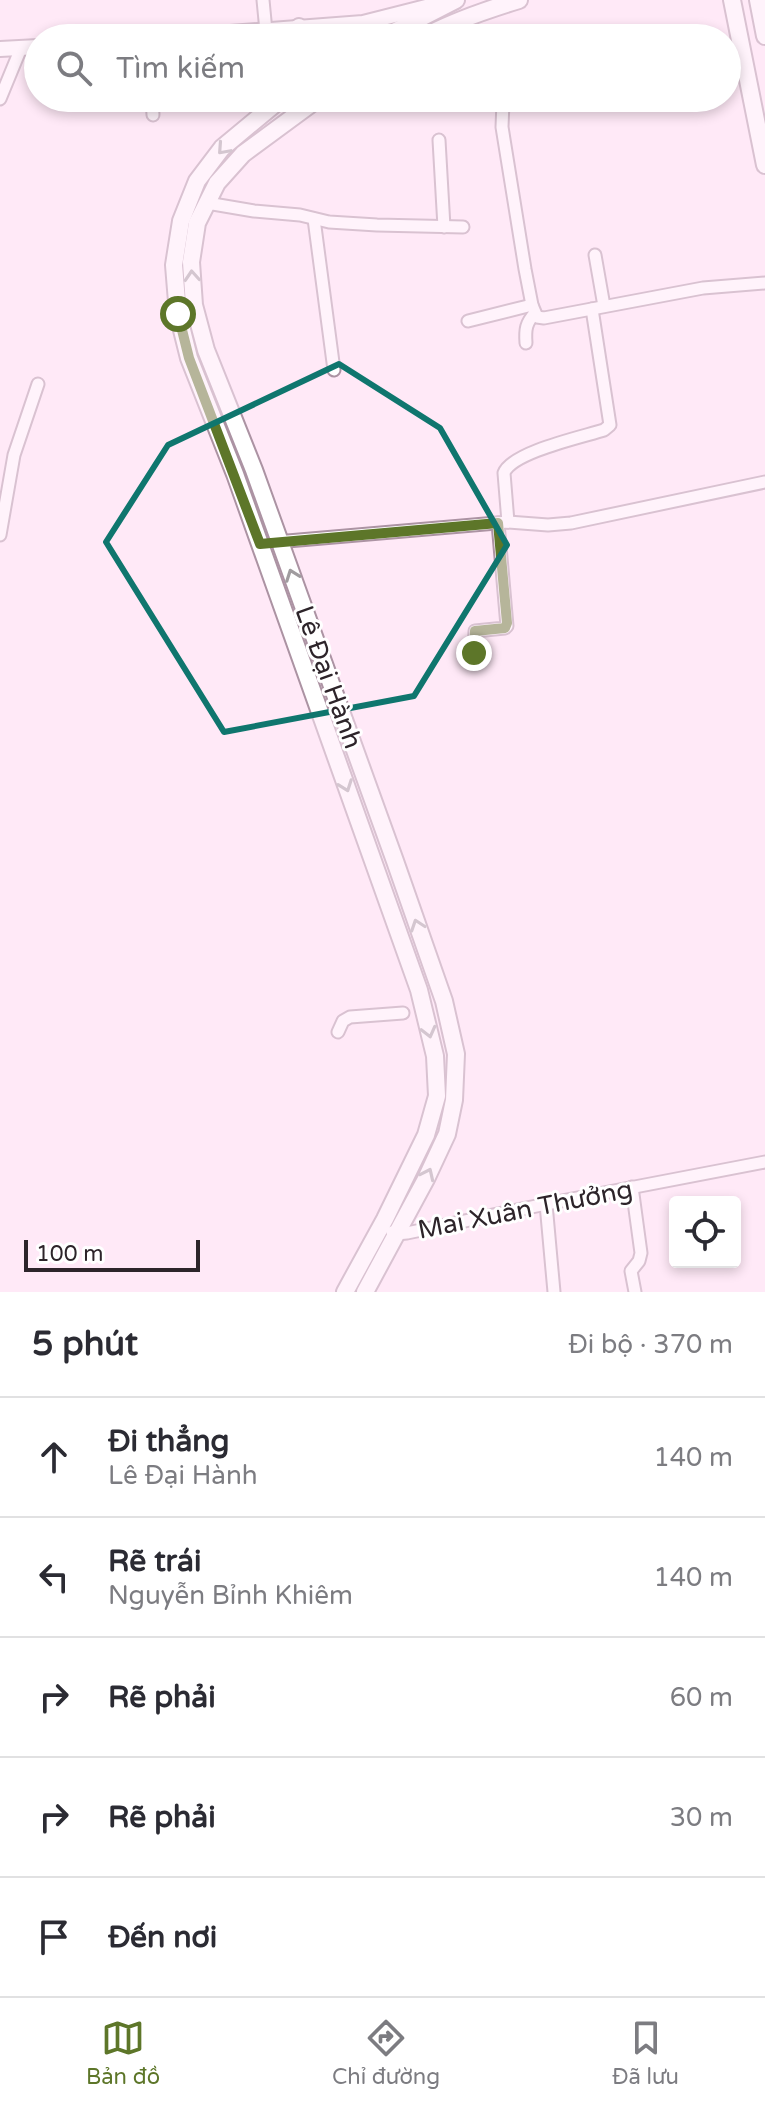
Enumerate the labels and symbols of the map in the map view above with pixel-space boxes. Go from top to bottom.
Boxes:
one-way arrow [219,139,233,154]
one-way arrow [184,269,201,282]
route start [160,296,196,332]
one-way arrow [285,568,301,582]
street label: Lê Đại Hành [288,602,369,753]
route end [456,635,492,671]
one-way arrow [336,778,353,792]
one-way arrow [411,919,427,933]
one-way arrow [420,1025,437,1039]
one-way arrow [418,1168,434,1182]
street label: Mai Xuân Thưởng [415,1173,635,1246]
scale bar [24,1236,200,1272]

